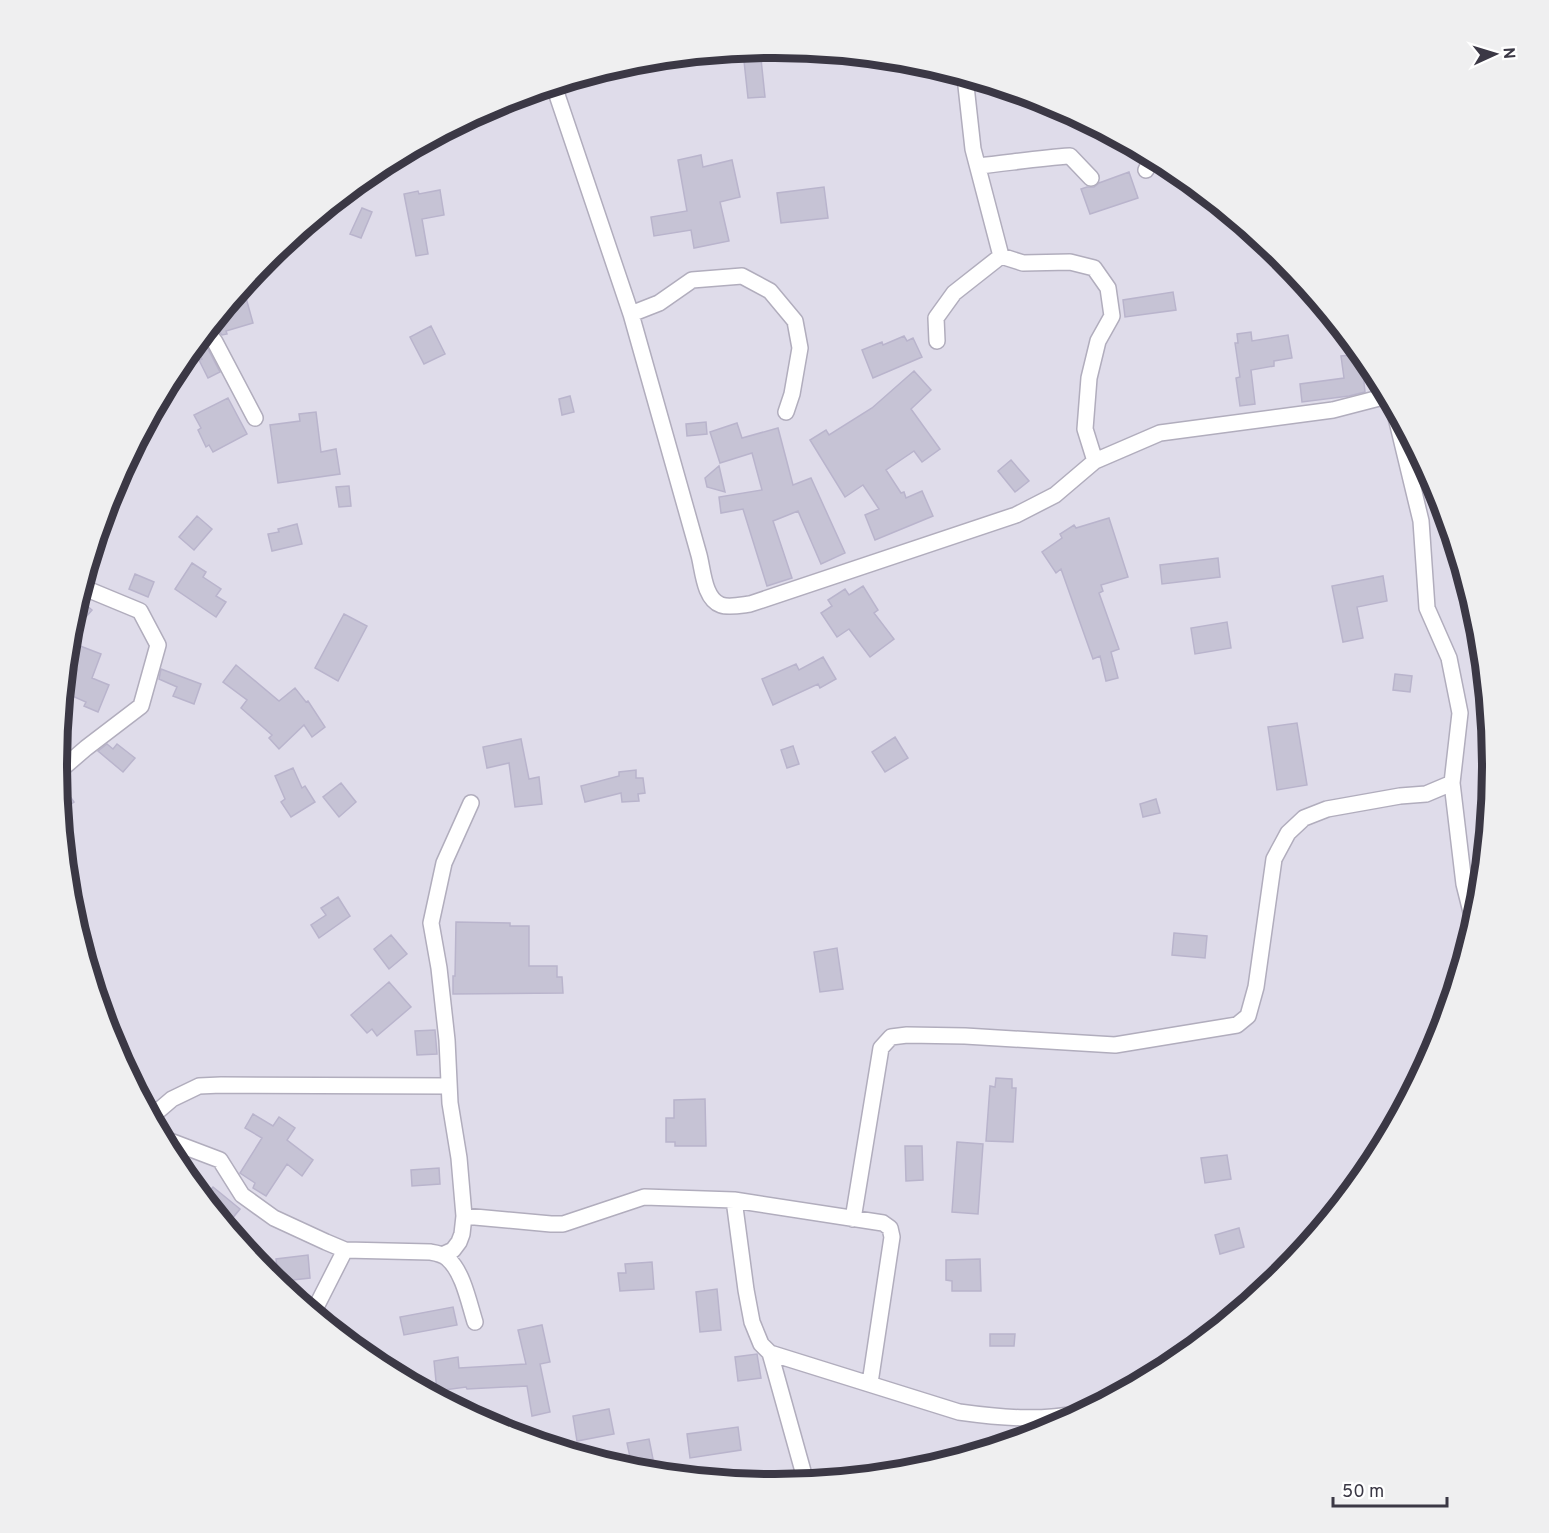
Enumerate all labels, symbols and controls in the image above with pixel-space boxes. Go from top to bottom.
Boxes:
north arrow [1465,24,1525,84]
text: N [1498,47,1518,60]
scale bar [1333,1470,1447,1508]
text: 50 m [1342,1481,1384,1504]

